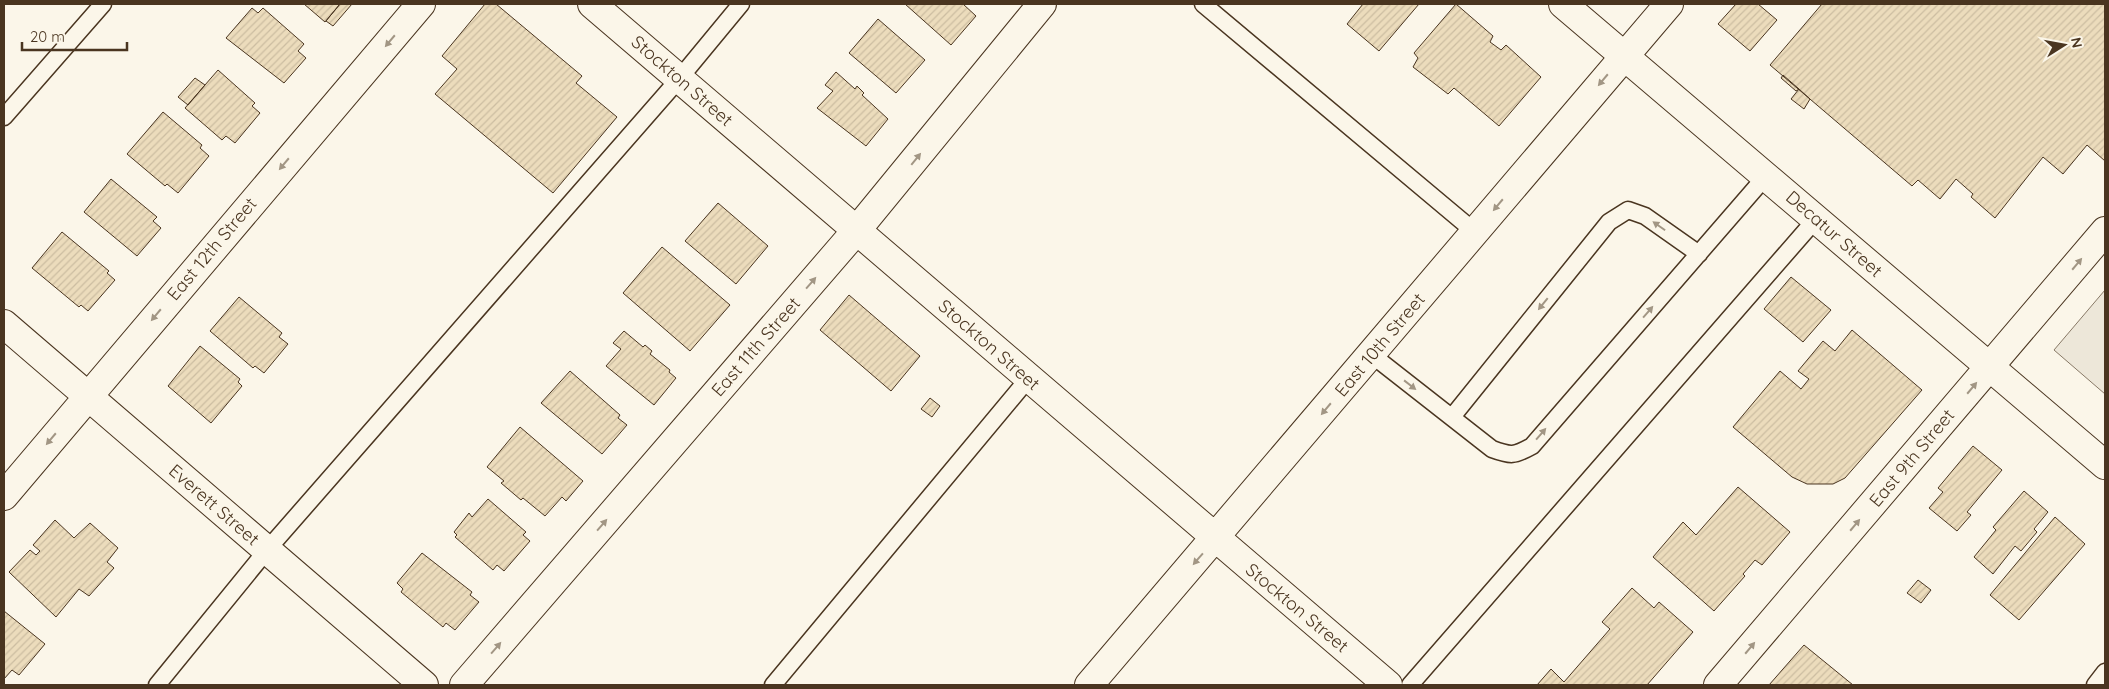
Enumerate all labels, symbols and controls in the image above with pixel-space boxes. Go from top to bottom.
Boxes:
scale bar [22,20,128,52]
north arrow [2039,20,2089,70]
text: 20 m [30,27,65,46]
street label: Stockton Street [627,30,738,131]
one-way arrow [384,34,396,46]
text: N [2067,36,2087,49]
one-way arrow [1598,74,1609,87]
one-way arrow [910,152,921,165]
one-way arrow [279,158,290,171]
street label: Decatur Street [1781,185,1887,282]
street label: East 12th Street [162,192,261,305]
one-way arrow [1493,198,1504,211]
one-way arrow [1652,221,1666,231]
one-way arrow [2072,257,2083,270]
one-way arrow [806,277,817,290]
street label: East 10th Street [1330,288,1430,401]
street label: East 11th Street [706,292,805,401]
street label: Stockton Street [934,294,1045,395]
one-way arrow [1537,297,1548,310]
one-way arrow [1642,306,1654,318]
one-way arrow [151,308,162,321]
one-way arrow [1403,379,1416,390]
one-way arrow [1967,381,1978,394]
one-way arrow [1320,402,1331,415]
street label: East 9th Street [1864,404,1959,511]
one-way arrow [1536,428,1547,441]
one-way arrow [46,432,57,445]
street label: Everett Street [164,459,264,550]
one-way arrow [1850,518,1861,531]
one-way arrow [596,520,608,532]
one-way arrow [1192,553,1204,565]
street label: Stockton Street [1241,558,1353,657]
one-way arrow [490,642,501,655]
one-way arrow [1744,643,1756,655]

